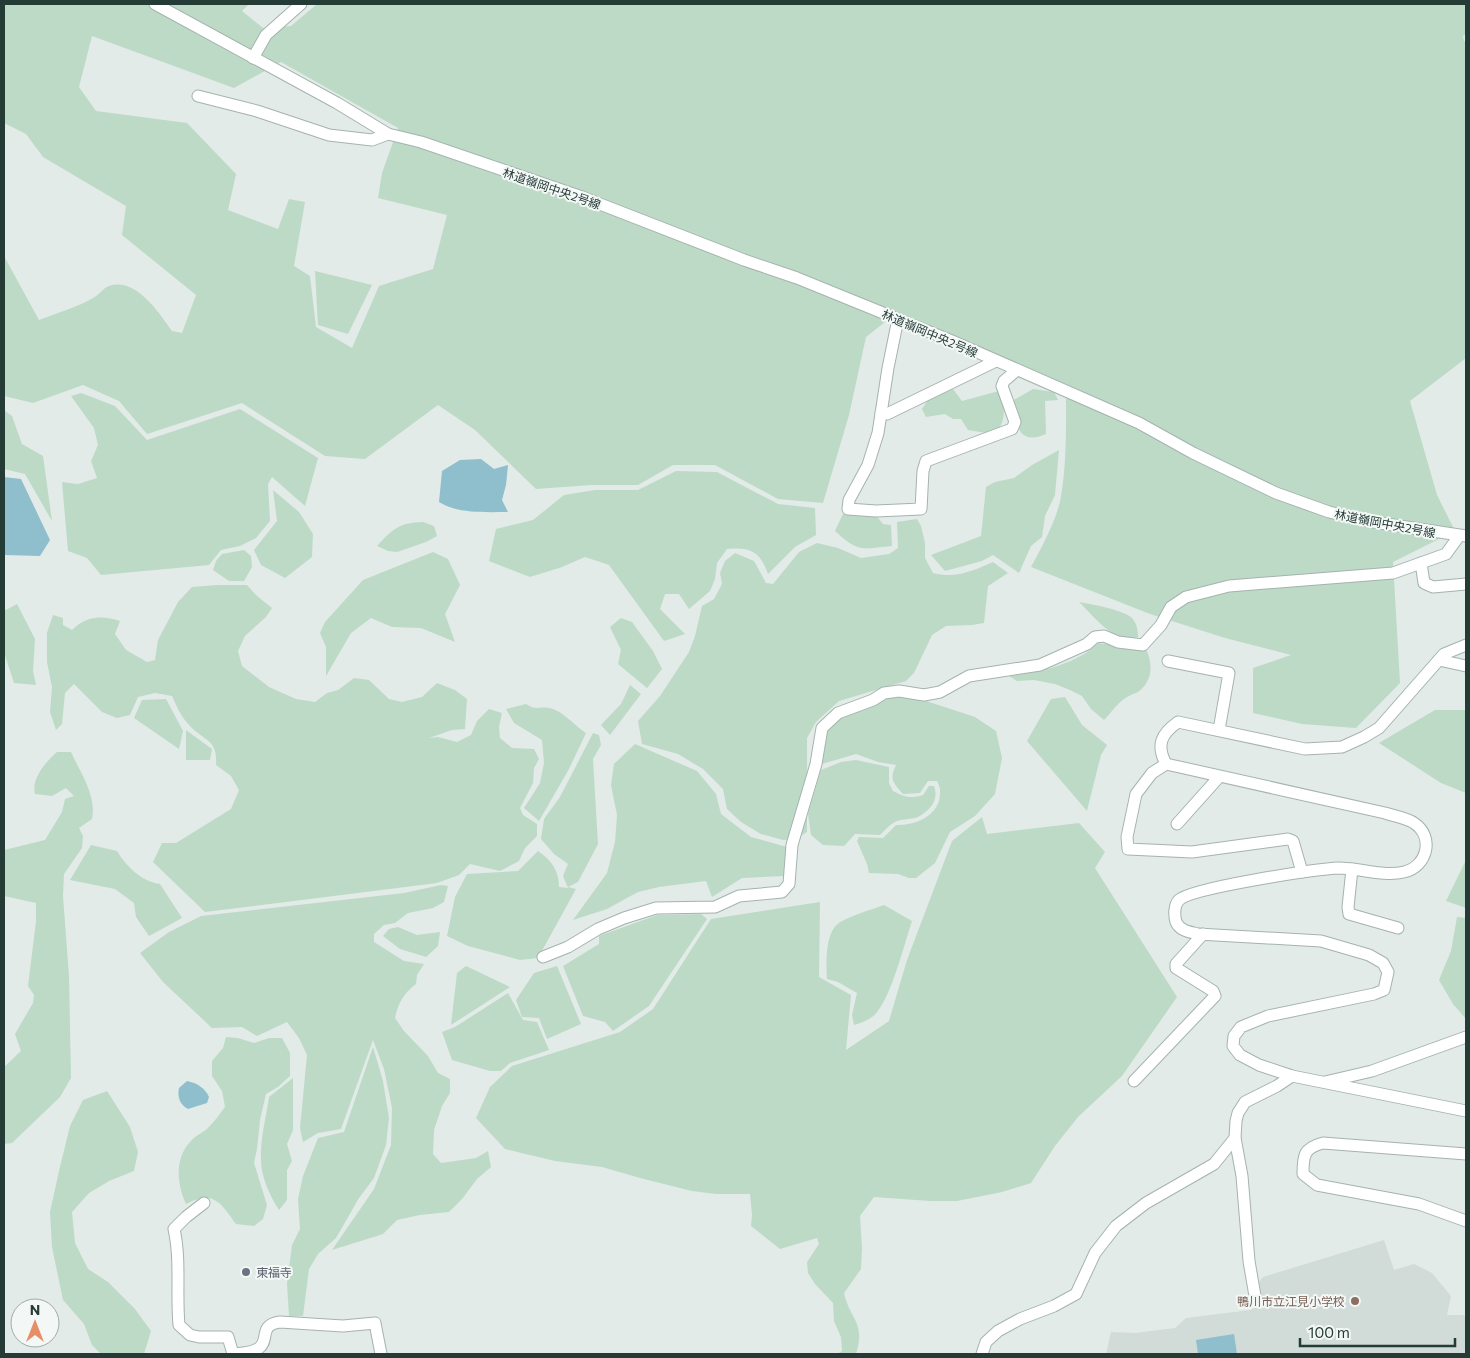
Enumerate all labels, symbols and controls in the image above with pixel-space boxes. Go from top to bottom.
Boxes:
street label: 林道嶺岡中央2号線 [501,165,603,211]
street label: 林道嶺岡中央2号線 [880,307,980,359]
street label: 林道嶺岡中央2号線 [1333,506,1437,540]
place label: 東福寺 [256,1265,292,1279]
marker: 東福寺 [240,1266,252,1278]
place label: 鴨川市立江見小学校 [1237,1294,1345,1308]
marker: 鴨川市立江見小学校 [1349,1295,1361,1307]
north arrow [10,1298,60,1348]
text: N [30,1301,40,1318]
scale bar [1300,1316,1455,1348]
text: 100 m [1308,1323,1350,1341]

